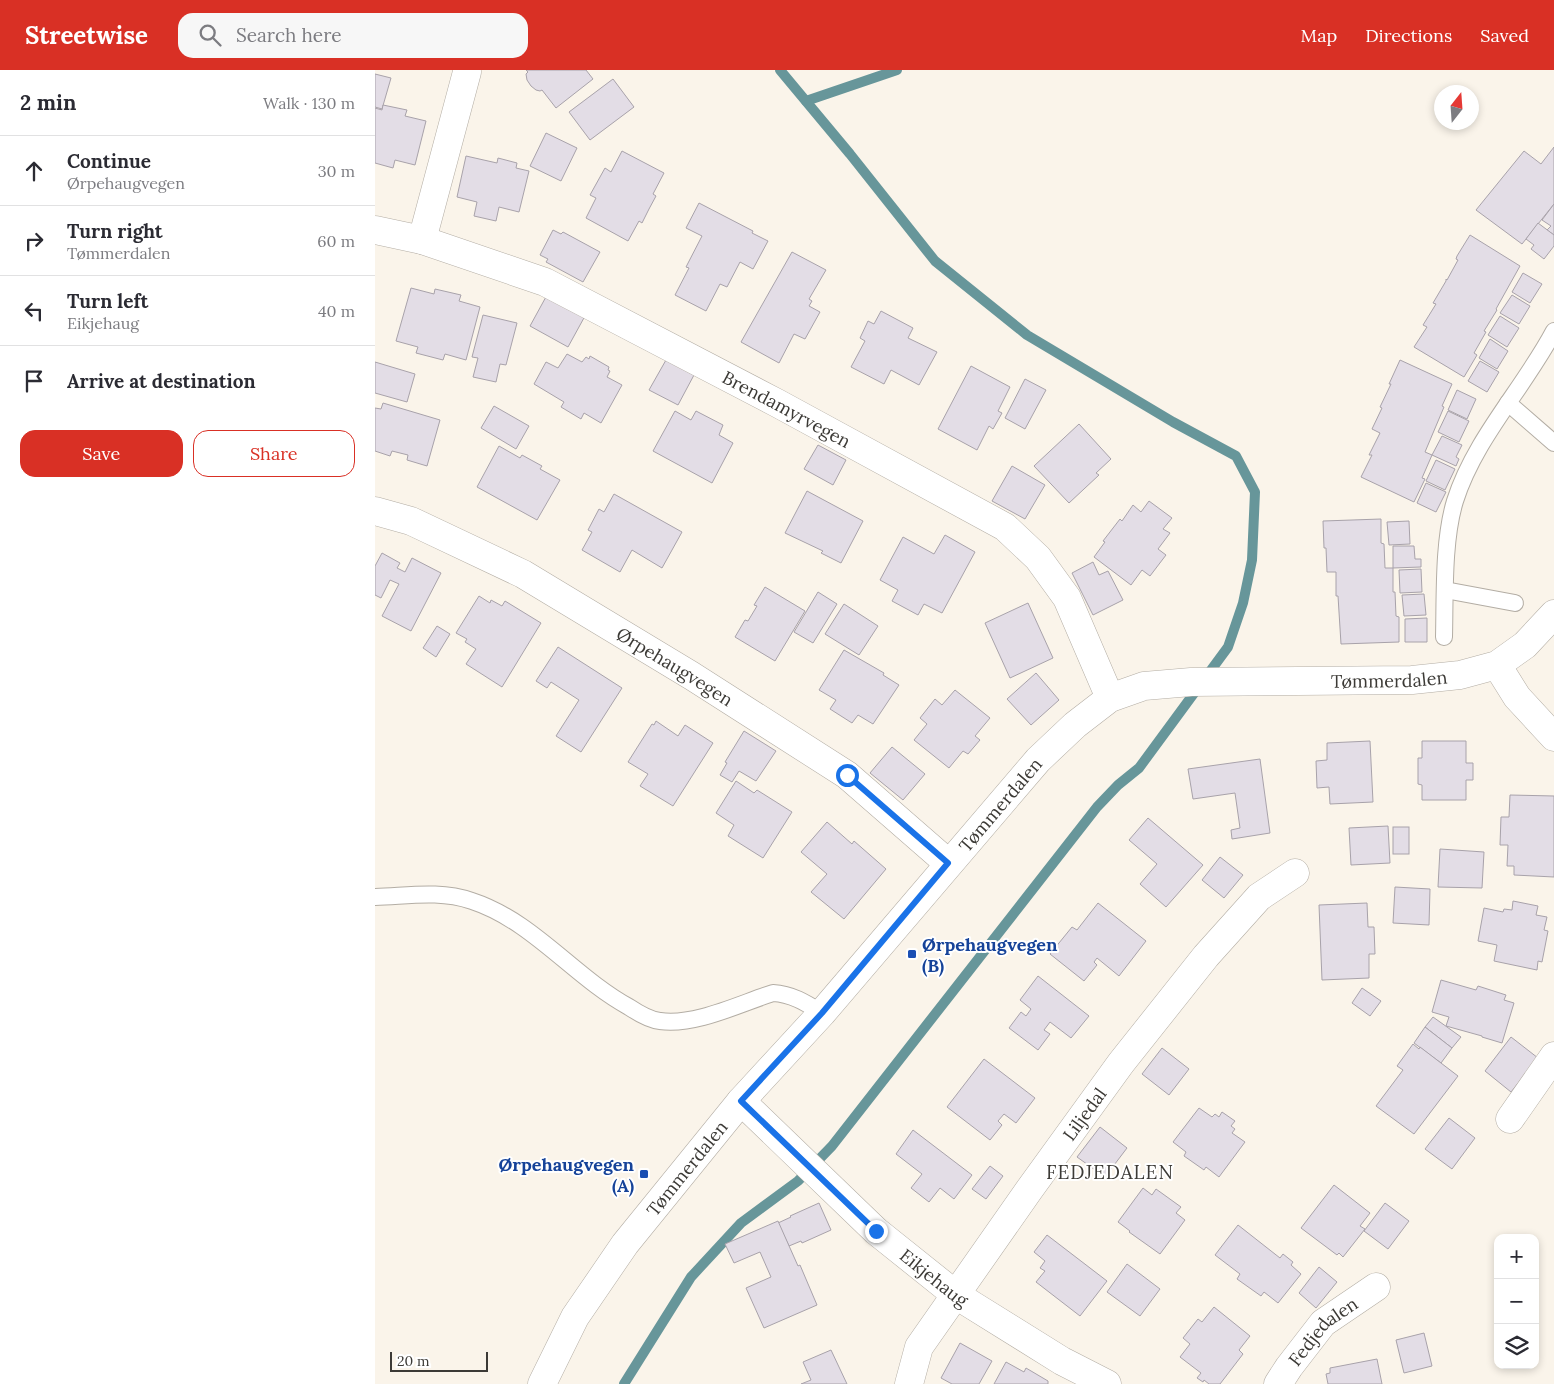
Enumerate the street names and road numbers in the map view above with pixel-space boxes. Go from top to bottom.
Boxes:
street label: Brendamyrvegen [719,365,855,453]
street label: Ørpehaugvegen [612,622,738,711]
street label: Tømmerdalen [1331,665,1448,692]
street label: Tømmerdalen [953,753,1047,856]
street label: Liljedal [1057,1083,1111,1145]
street label: Tømmerdalen [641,1116,732,1220]
street label: Eikjehaug [895,1243,974,1312]
street label: Fedjedalen [1283,1291,1362,1370]

